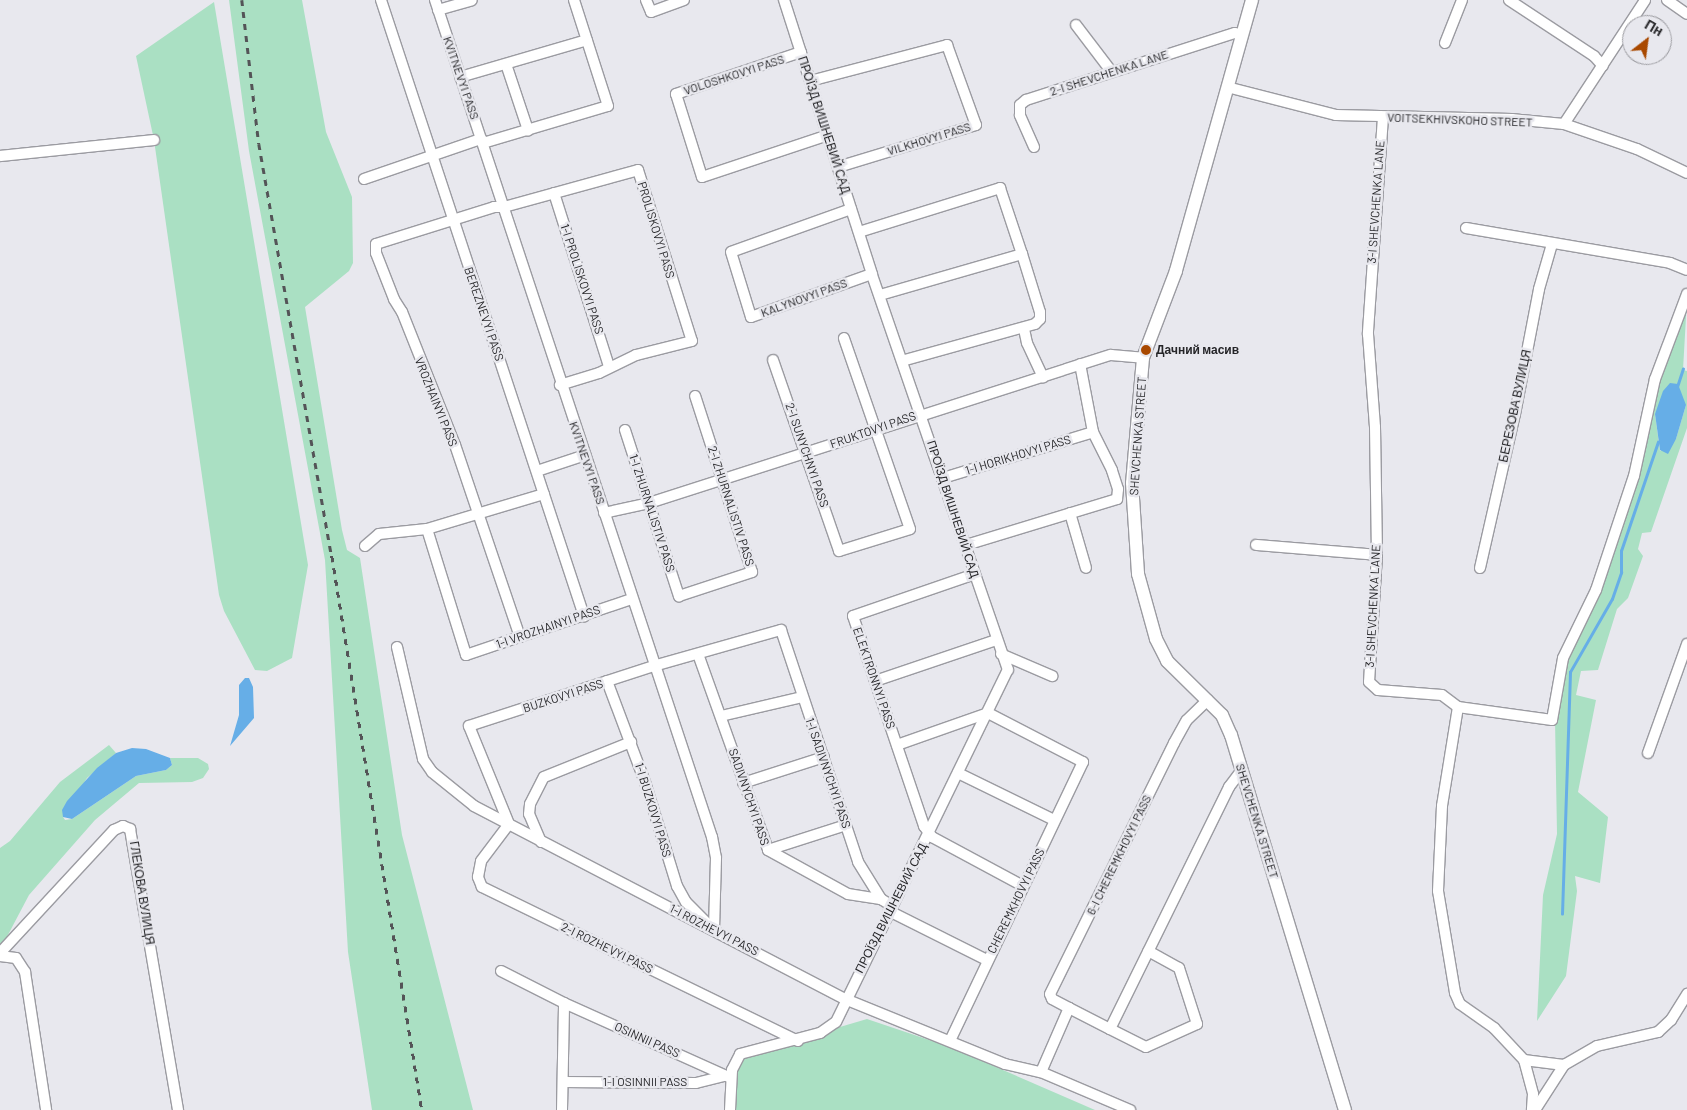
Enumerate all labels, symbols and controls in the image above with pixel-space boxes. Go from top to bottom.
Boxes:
north arrow [1622,15,1672,65]
text: Пн [1642,15,1667,39]
street label: KVITNEVYI PASS [440,35,482,121]
street label: 2-I SHEVCHENKA LANE [1048,47,1170,99]
street label: VOLOSHKOVYI PASS [682,52,786,98]
street label: ПРОЇЗД ВИШНЕВИЙ САД [795,54,853,196]
street label: VOITSEKHIVSKOHO STREET [1387,110,1533,130]
street label: VILKHOVYI PASS [885,119,973,159]
street label: 3-I SHEVCHENKA LANE [1365,140,1387,264]
street label: PROLISKOVYI PASS [634,180,678,280]
street label: 1-I PROLISKOVYI PASS [557,222,607,336]
street label: BEREZNEVYI PASS [461,265,507,363]
street label: KALYNOVYI PASS [759,276,849,320]
place label: Дачний масив [1156,343,1239,357]
marker: Дачний масив [1140,344,1152,356]
street label: БЕРЕЗОВА ВУЛИЦЯ [1496,348,1534,464]
street label: VROZHAINYI PASS [412,355,460,449]
street label: SHEVCHENKA STREET [1127,376,1149,496]
street label: 2-I SUNYCHNYI PASS [782,401,832,509]
street label: FRUKTOVYI PASS [828,409,918,451]
street label: KVITNEVYI PASS [566,420,608,506]
street label: 1-I HORIKHOVYI PASS [963,432,1073,478]
street label: ПРОЇЗД ВИШНЕВИЙ САД [924,438,982,580]
street label: 2-I ZHURNALISTIV PASS [705,444,757,568]
street label: 1-I ZHURNALISTIV PASS [626,452,678,574]
street label: 3-I SHEVCHENKA LANE [1363,544,1383,668]
street label: 1-I VROZHAINYI PASS [494,602,602,652]
street label: ELEKTRONNYI PASS [850,625,898,731]
street label: BUZKOVYI PASS [521,676,605,716]
street label: 1-I SADIVNYCHYI PASS [802,716,854,830]
street label: SADIVNYCHYI PASS [726,747,772,847]
street label: 1-I BUZKOVYI PASS [632,761,674,859]
street label: SHEVCHENKA STREET [1233,762,1281,880]
street label: 6-I CHEREMKHOVYI PASS [1084,793,1154,917]
street label: ГЛЕКОВА ВУЛИЦЯ [127,840,157,946]
street label: ПРОЇЗД ВИШНЕВИЙ САД [852,841,930,975]
street label: CHEREMKHOVYI PASS [984,846,1048,956]
street label: 1-I ROZHEVYI PASS [667,901,761,959]
street label: 2-I ROZHEVYI PASS [559,920,655,976]
street label: OSINNII PASS [612,1019,682,1061]
street label: 1-I OSINNII PASS [603,1075,687,1089]

